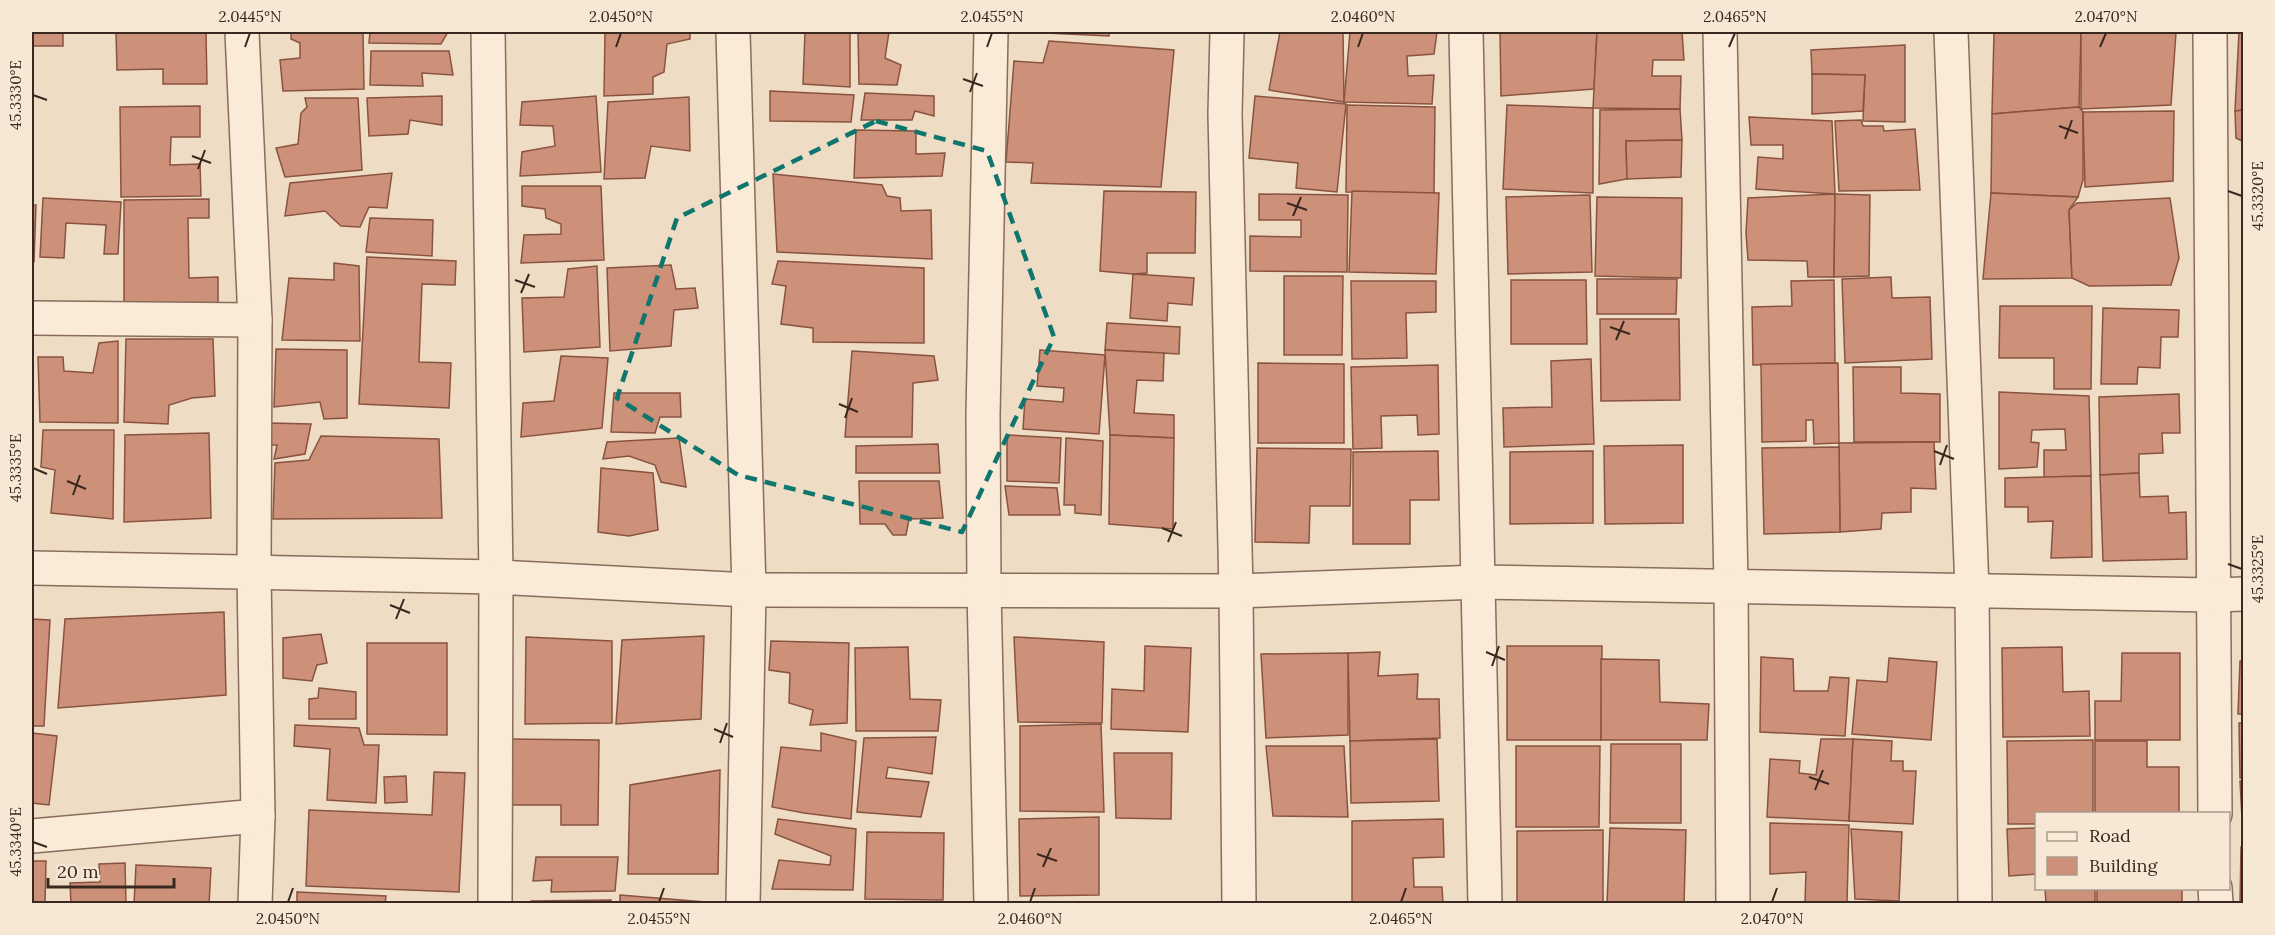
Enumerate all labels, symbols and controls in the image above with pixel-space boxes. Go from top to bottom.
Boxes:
text: 2.0445°N [219,7,281,26]
text: 2.0450°N [589,7,653,26]
text: 2.0455°N [961,7,1023,26]
text: 2.0460°N [1331,7,1395,26]
text: 2.0465°N [1703,7,1767,26]
text: 2.0470°N [2075,7,2137,26]
text: 45.3330°E [6,60,25,130]
text: 45.3320°E [2248,161,2267,231]
text: 45.3335°E [6,434,25,502]
text: 45.3325°E [2248,535,2267,603]
text: 45.3340°E [6,807,25,877]
legend [2035,812,2230,890]
text: Road [2089,824,2131,847]
scale bar [48,851,174,889]
text: Building [2089,854,2159,877]
text: 20 m [57,860,99,883]
text: 2.0450°N [256,909,320,928]
text: 2.0455°N [628,909,690,928]
text: 2.0460°N [998,909,1062,928]
text: 2.0465°N [1369,909,1433,928]
text: 2.0470°N [1741,909,1803,928]

